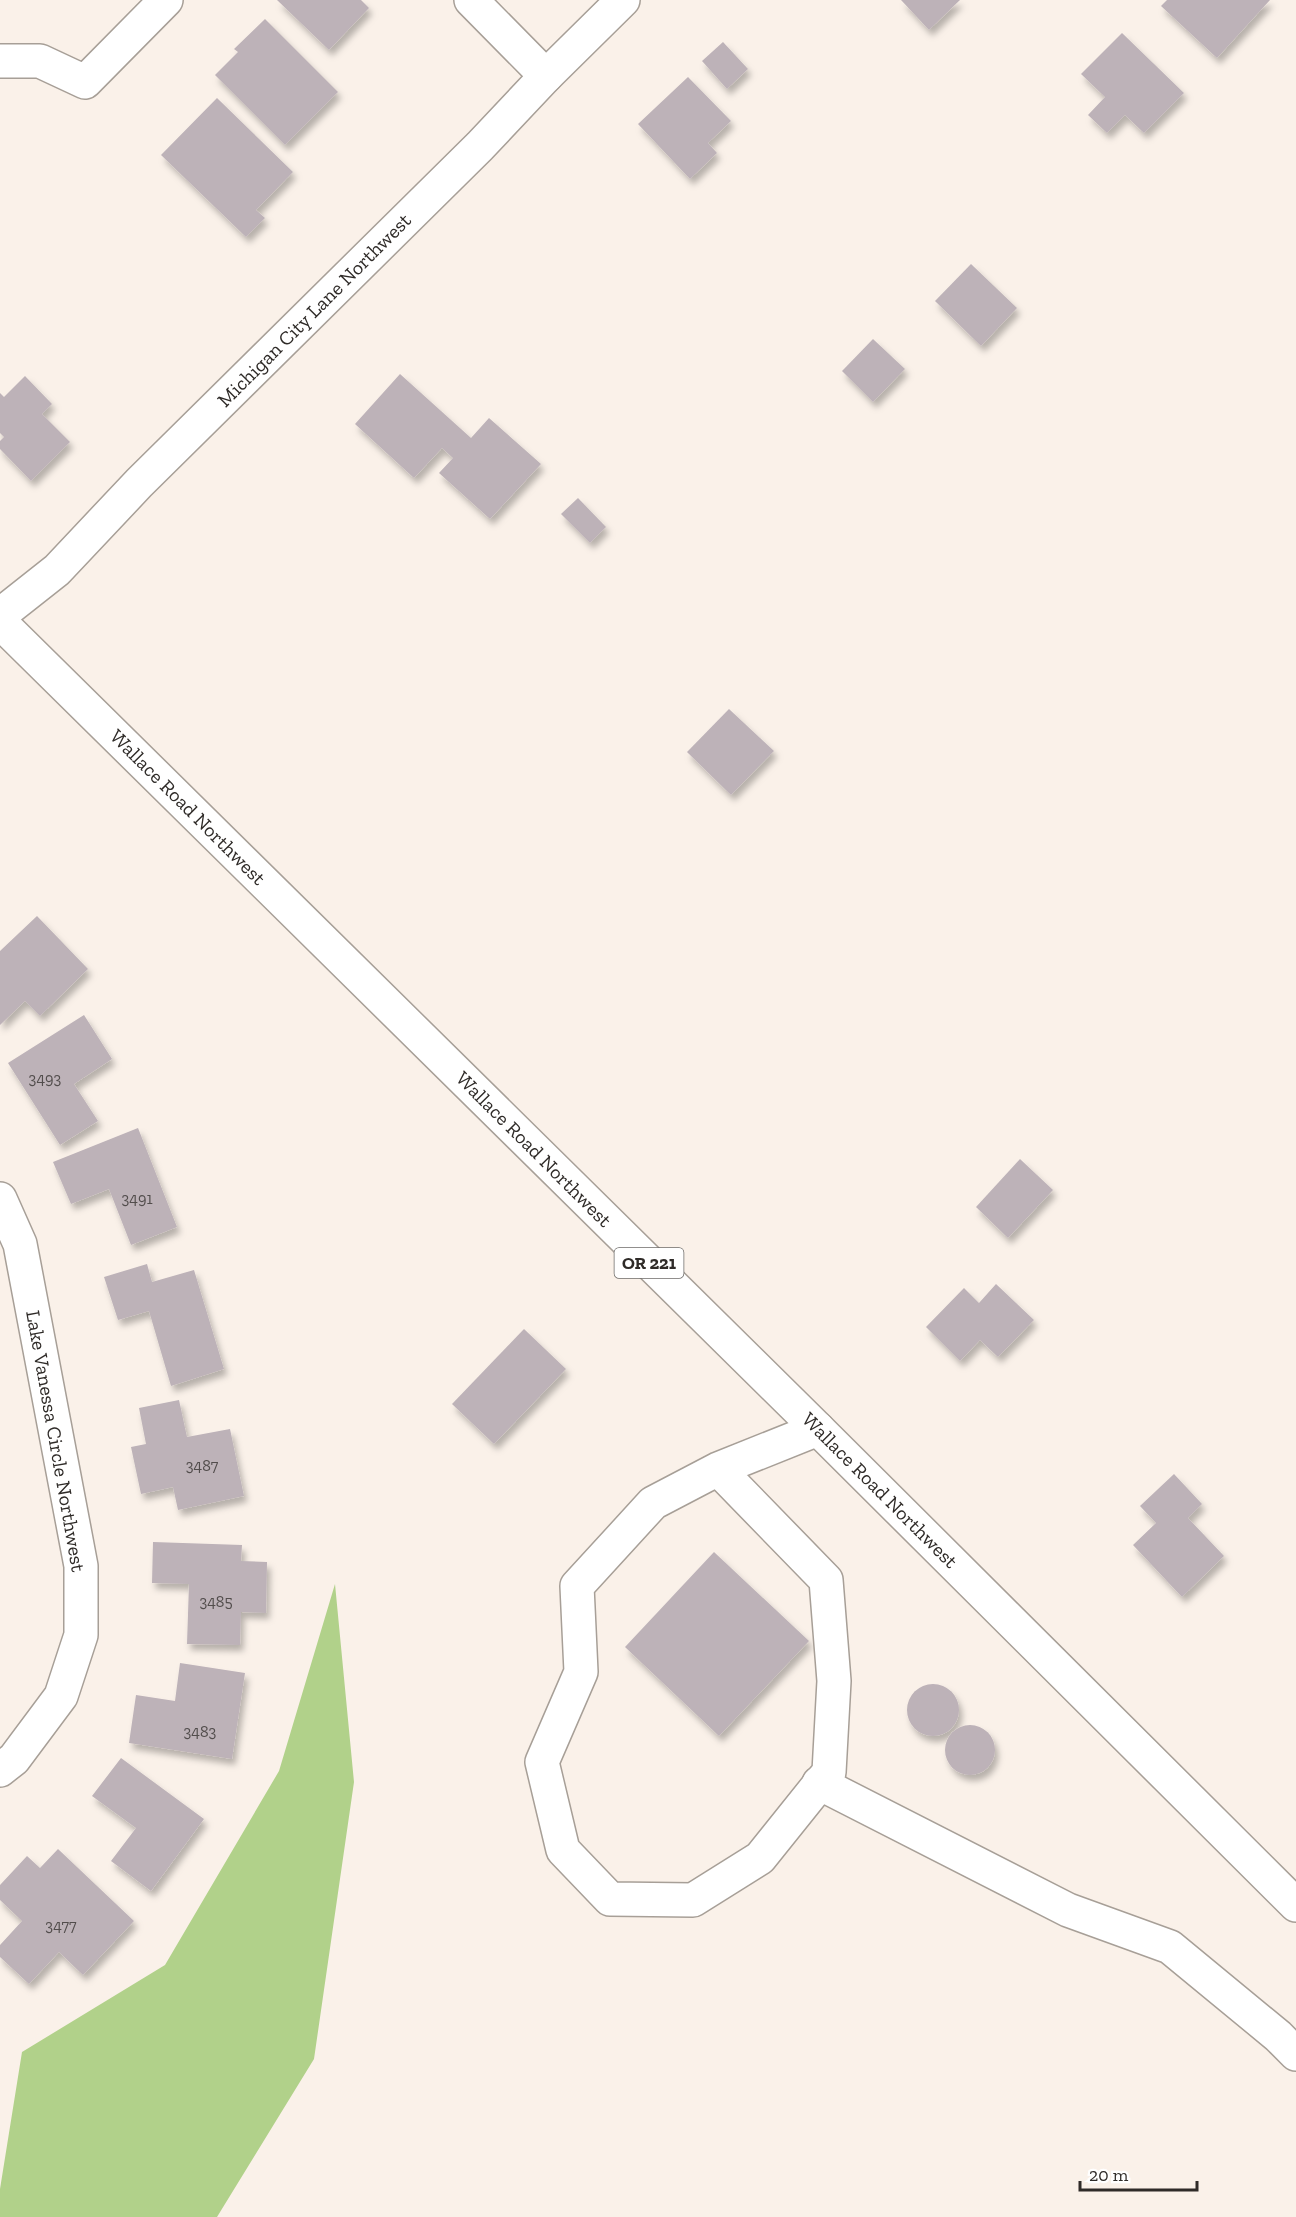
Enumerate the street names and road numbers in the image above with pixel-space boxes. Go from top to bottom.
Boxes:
street label: Michigan City Lane Northwest [212,208,416,412]
street label: Wallace Road Northwest [105,724,271,890]
street label: Wallace Road Northwest [451,1066,617,1232]
road number: OR 221 [614,1248,684,1278]
street label: Lake Vanessa Circle Northwest [21,1308,91,1574]
street label: Wallace Road Northwest [797,1407,963,1573]

